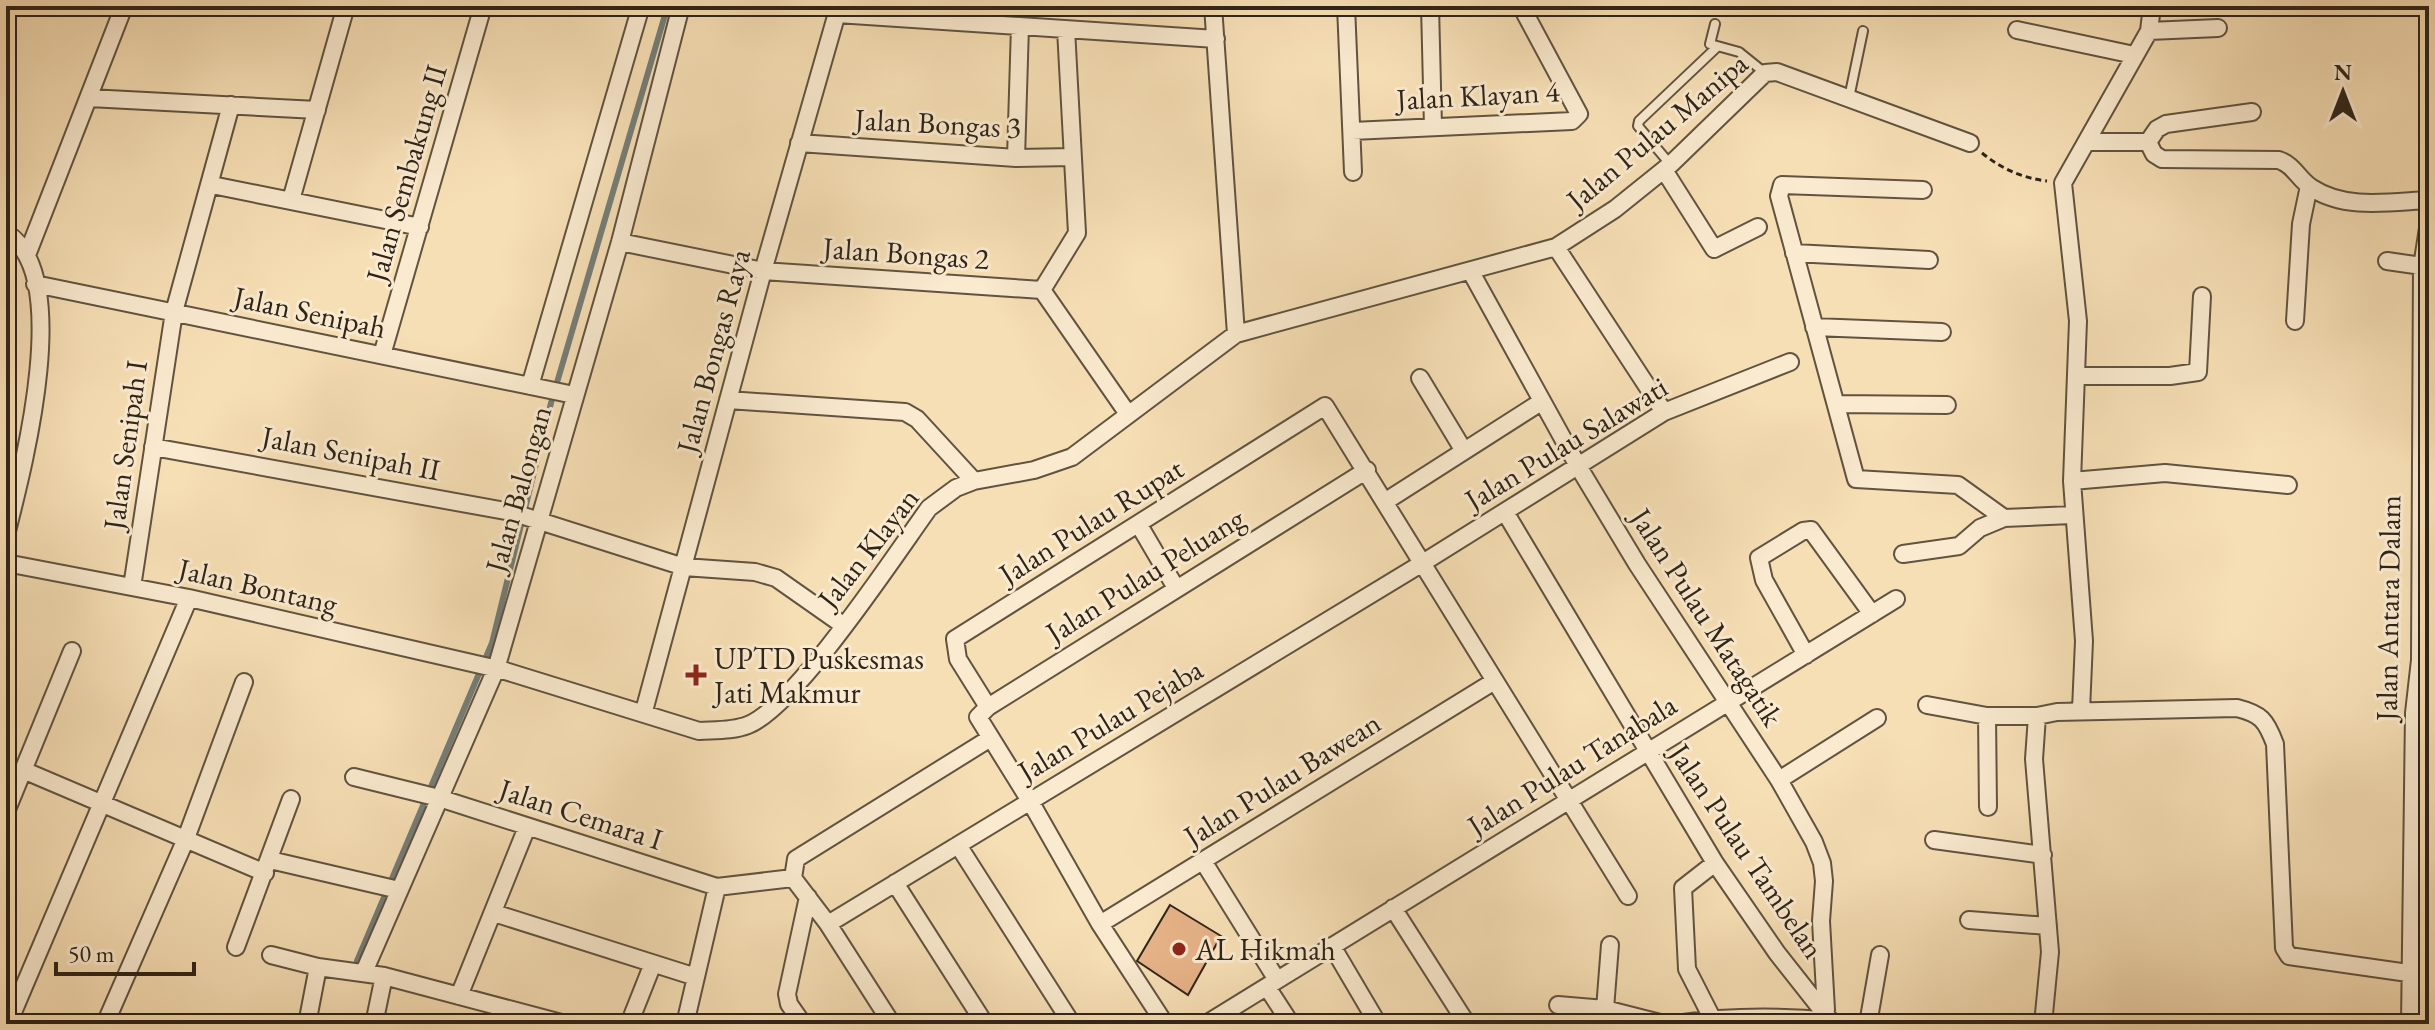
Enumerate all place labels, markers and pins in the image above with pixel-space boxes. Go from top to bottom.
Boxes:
place label: UPTD Puskesmas Jati Makmur [711,639,924,712]
marker: UPTD Puskesmas Jati Makmur [685,664,707,686]
place label: AL Hikmah [1194,930,1336,969]
marker: AL Hikmah [1170,940,1188,958]

